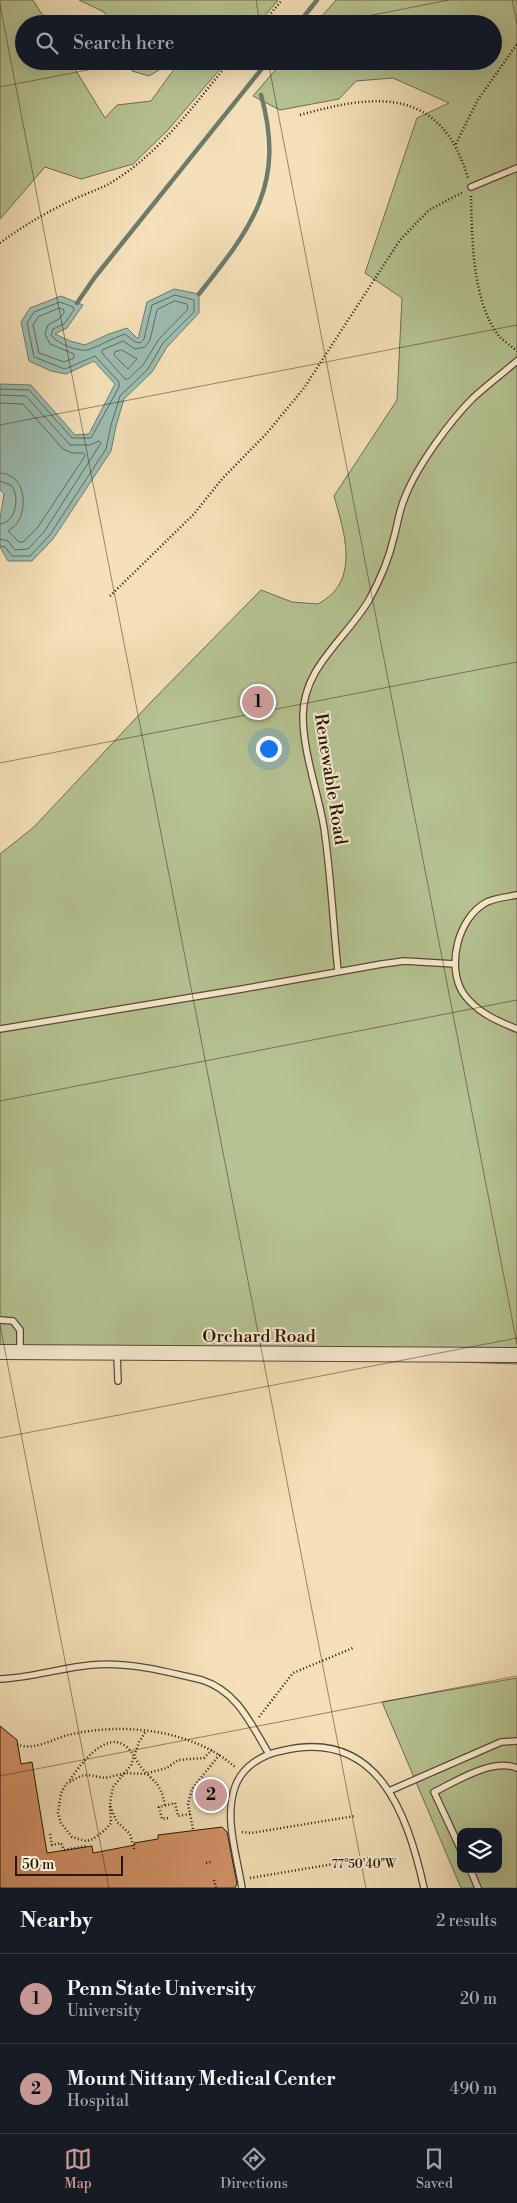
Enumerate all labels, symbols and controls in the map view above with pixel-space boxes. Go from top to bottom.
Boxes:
search box [15,15,502,70]
icon: search [33,29,61,57]
text: Search here [73,31,174,55]
pin: 1 [242,683,274,721]
street label: Renewable Road [309,712,352,847]
your location [256,736,282,762]
street label: Orchard Road [202,1325,317,1348]
pin: 2 [195,1776,227,1814]
map controls [457,1828,502,1873]
button: layers [457,1828,502,1873]
scale bar [15,1853,122,1876]
text: 50 m [22,1856,54,1874]
text: 77°50'40"W [332,1857,397,1872]
text: Nearby [20,1908,93,1934]
text: 2 results [436,1911,497,1931]
text: Penn State University [67,1977,256,2001]
text: 1 [32,1989,40,2009]
text: 20 m [460,1989,497,2009]
text: University [67,2001,141,2021]
text: Mount Nittany Medical Center [67,2067,336,2091]
text: 2 [31,2079,41,2099]
text: 490 m [450,2079,497,2099]
text: Hospital [67,2091,129,2111]
tab: Map [64,2145,92,2193]
tab: Directions [220,2145,288,2193]
tab: Saved [416,2145,453,2193]

